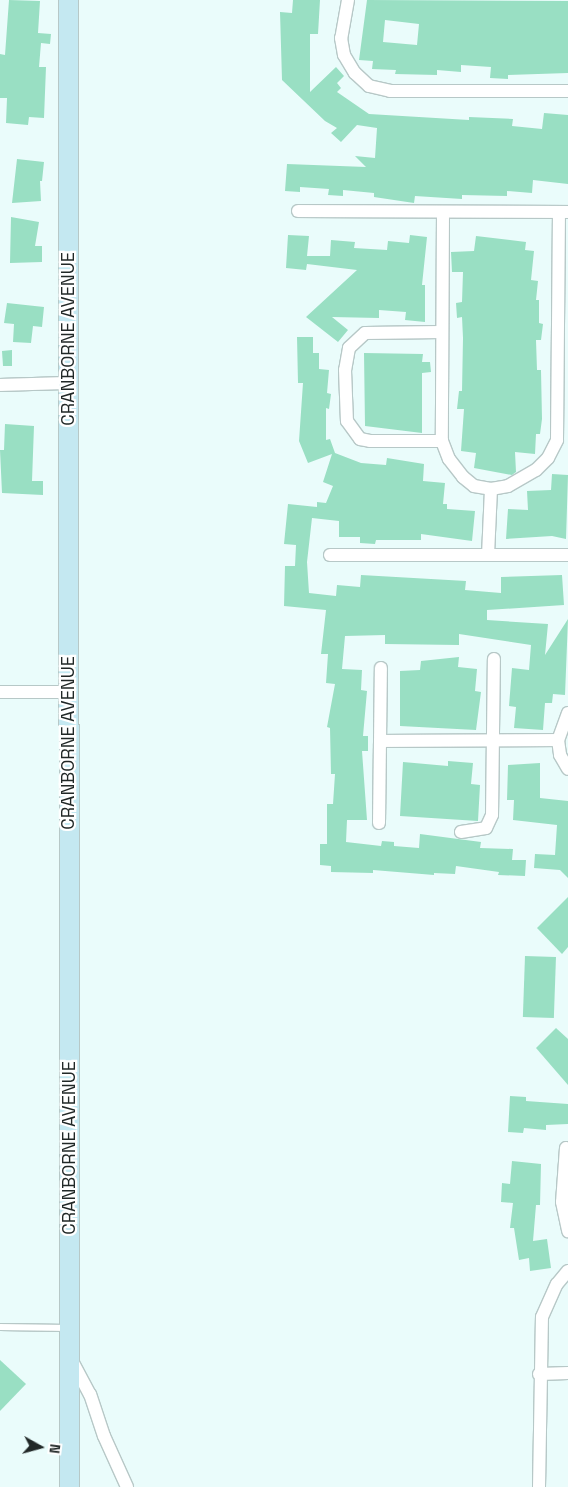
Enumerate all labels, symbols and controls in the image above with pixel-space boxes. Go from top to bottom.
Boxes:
street label: CRANBORNE AVENUE [57,252,79,426]
street label: CRANBORNE AVENUE [57,656,79,830]
street label: CRANBORNE AVENUE [58,1061,80,1235]
north arrow [15,1422,65,1472]
text: N [45,1443,64,1455]

